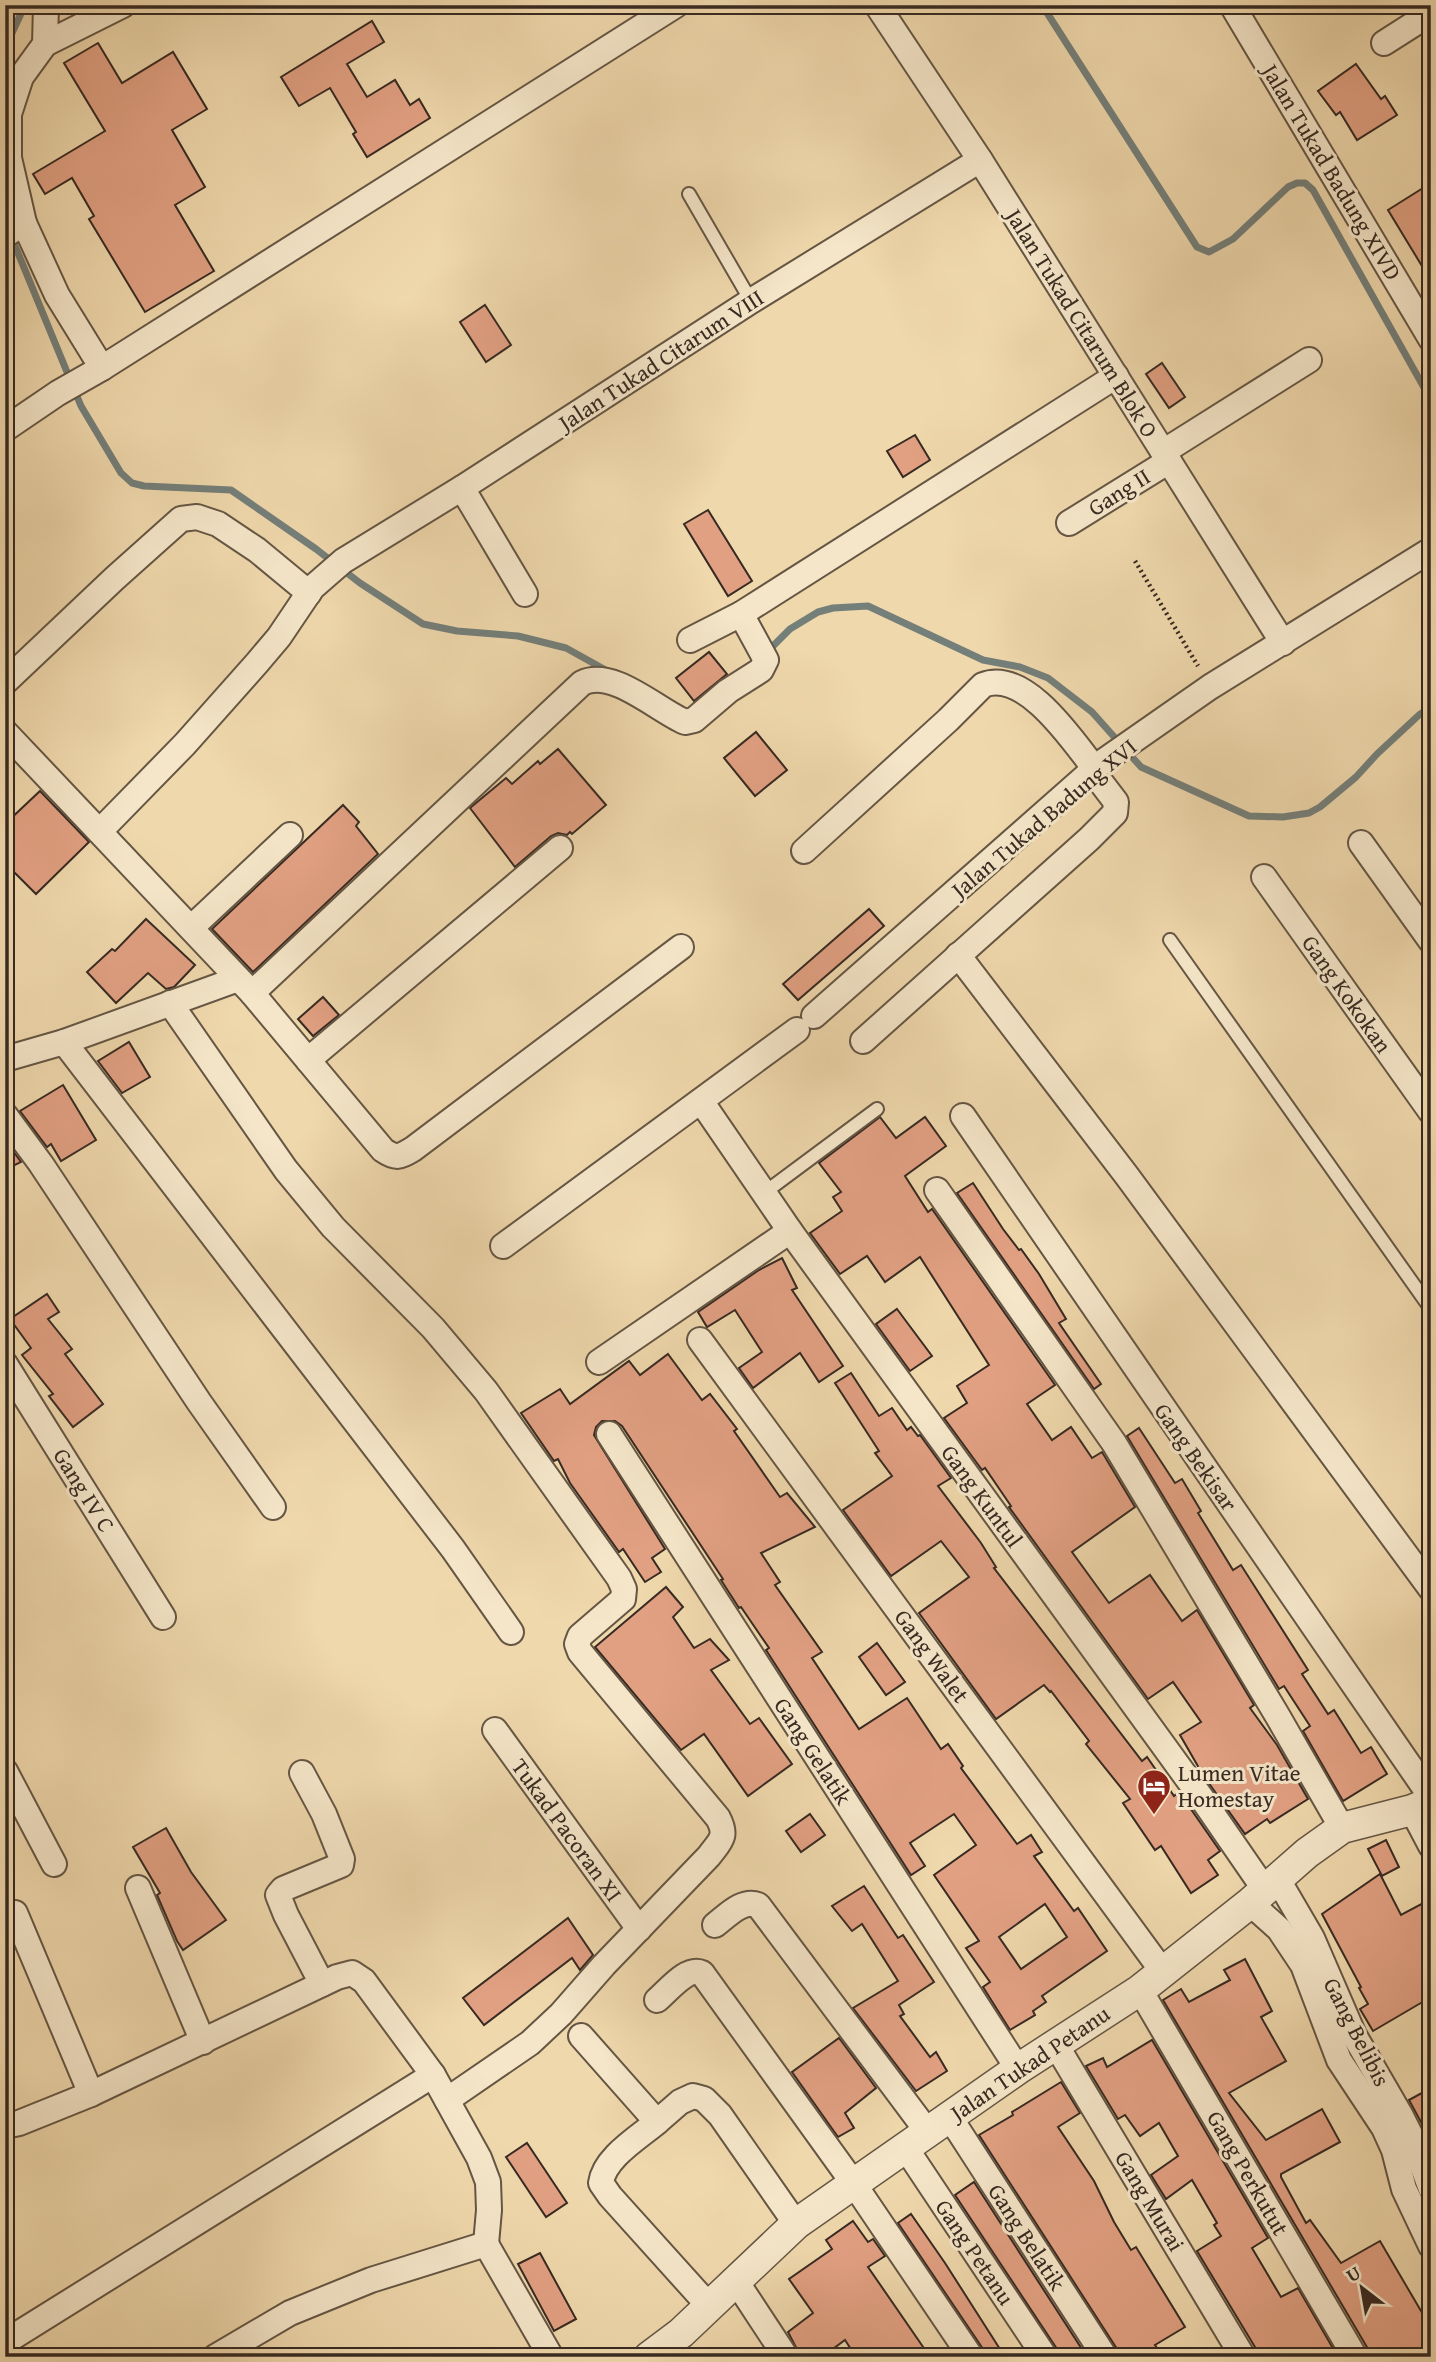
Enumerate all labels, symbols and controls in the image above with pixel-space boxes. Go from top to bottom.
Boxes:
street label: Jalan Tukad Badung XIVD [1253,55,1410,286]
street label: Jalan Tukad Citarum Blok O [997,199,1166,444]
street label: Jalan Tukad Citarum VIII [549,281,770,440]
street label: Gang II [1081,460,1156,524]
street label: Jalan Tukad Badung XVI [941,730,1144,907]
street label: Gang Kokokan [1294,928,1400,1060]
street label: Gang Bekisar [1147,1396,1246,1518]
street label: Gang Kuntul [934,1438,1031,1554]
street label: Gang IV C [46,1441,123,1538]
street label: Gang Walet [887,1602,978,1709]
street label: Gang Gelatik [766,1691,861,1811]
street label: Tukad Pacoran XI [504,1751,631,1908]
place label: Lumen Vitae Homestay [1178,1756,1301,1815]
hotel icon: Lumen Vitae Homestay [1135,1767,1173,1816]
street label: Gang Belibis [1316,1972,1399,2092]
street label: Jalan Tukad Petanu [941,1997,1117,2130]
street label: Gang Perkutut [1199,2104,1298,2241]
street label: Gang Murai [1108,2144,1193,2257]
street label: Gang Belatik [981,2177,1074,2297]
street label: Gang Petanu [928,2192,1023,2312]
north arrow [1328,2254,1398,2324]
text: U [1341,2258,1366,2289]

